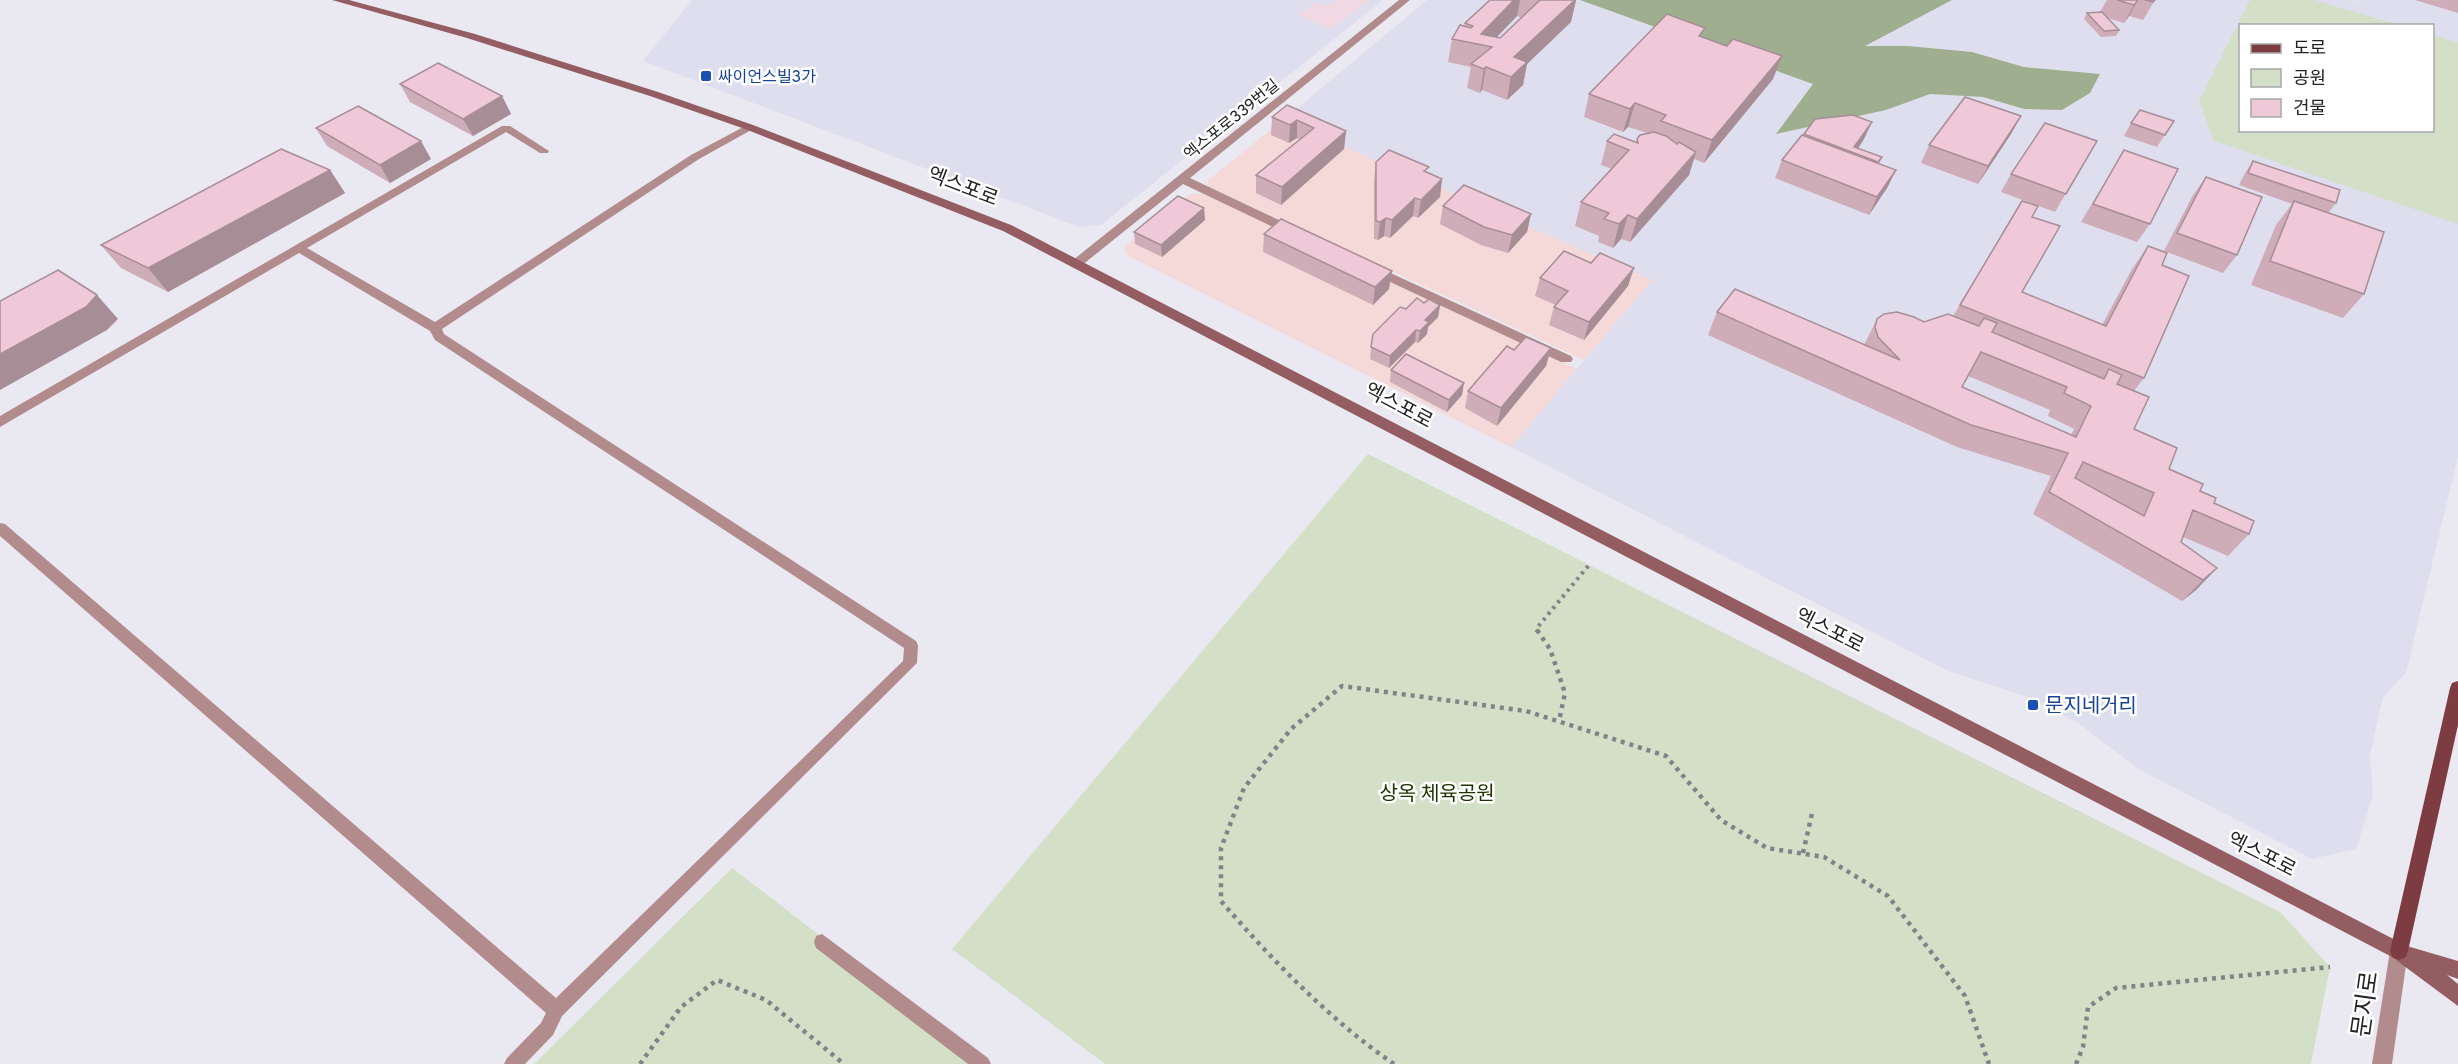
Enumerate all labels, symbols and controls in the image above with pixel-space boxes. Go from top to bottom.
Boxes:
legend [2239,24,2434,132]
text: 도로 [2293,38,2326,61]
place label: 싸이언스빌3가 [718,68,816,88]
text: 공원 [2293,68,2326,91]
marker: 싸이언스빌3가 [699,69,713,83]
street label: 엑스포로339번길 [1181,76,1284,165]
text: 건물 [2293,98,2326,121]
street label: 엑스포로 [923,163,1001,213]
street label: 엑스포로 [1359,378,1437,436]
street label: 엑스포로 [1790,603,1868,660]
place label: 문지네거리 [2045,694,2137,720]
marker: 문지네거리 [2026,698,2040,712]
park label: 상옥 체육공원 [1379,782,1495,808]
street label: 엑스포로 [2222,827,2300,884]
street label: 문지로 [2348,969,2386,1039]

